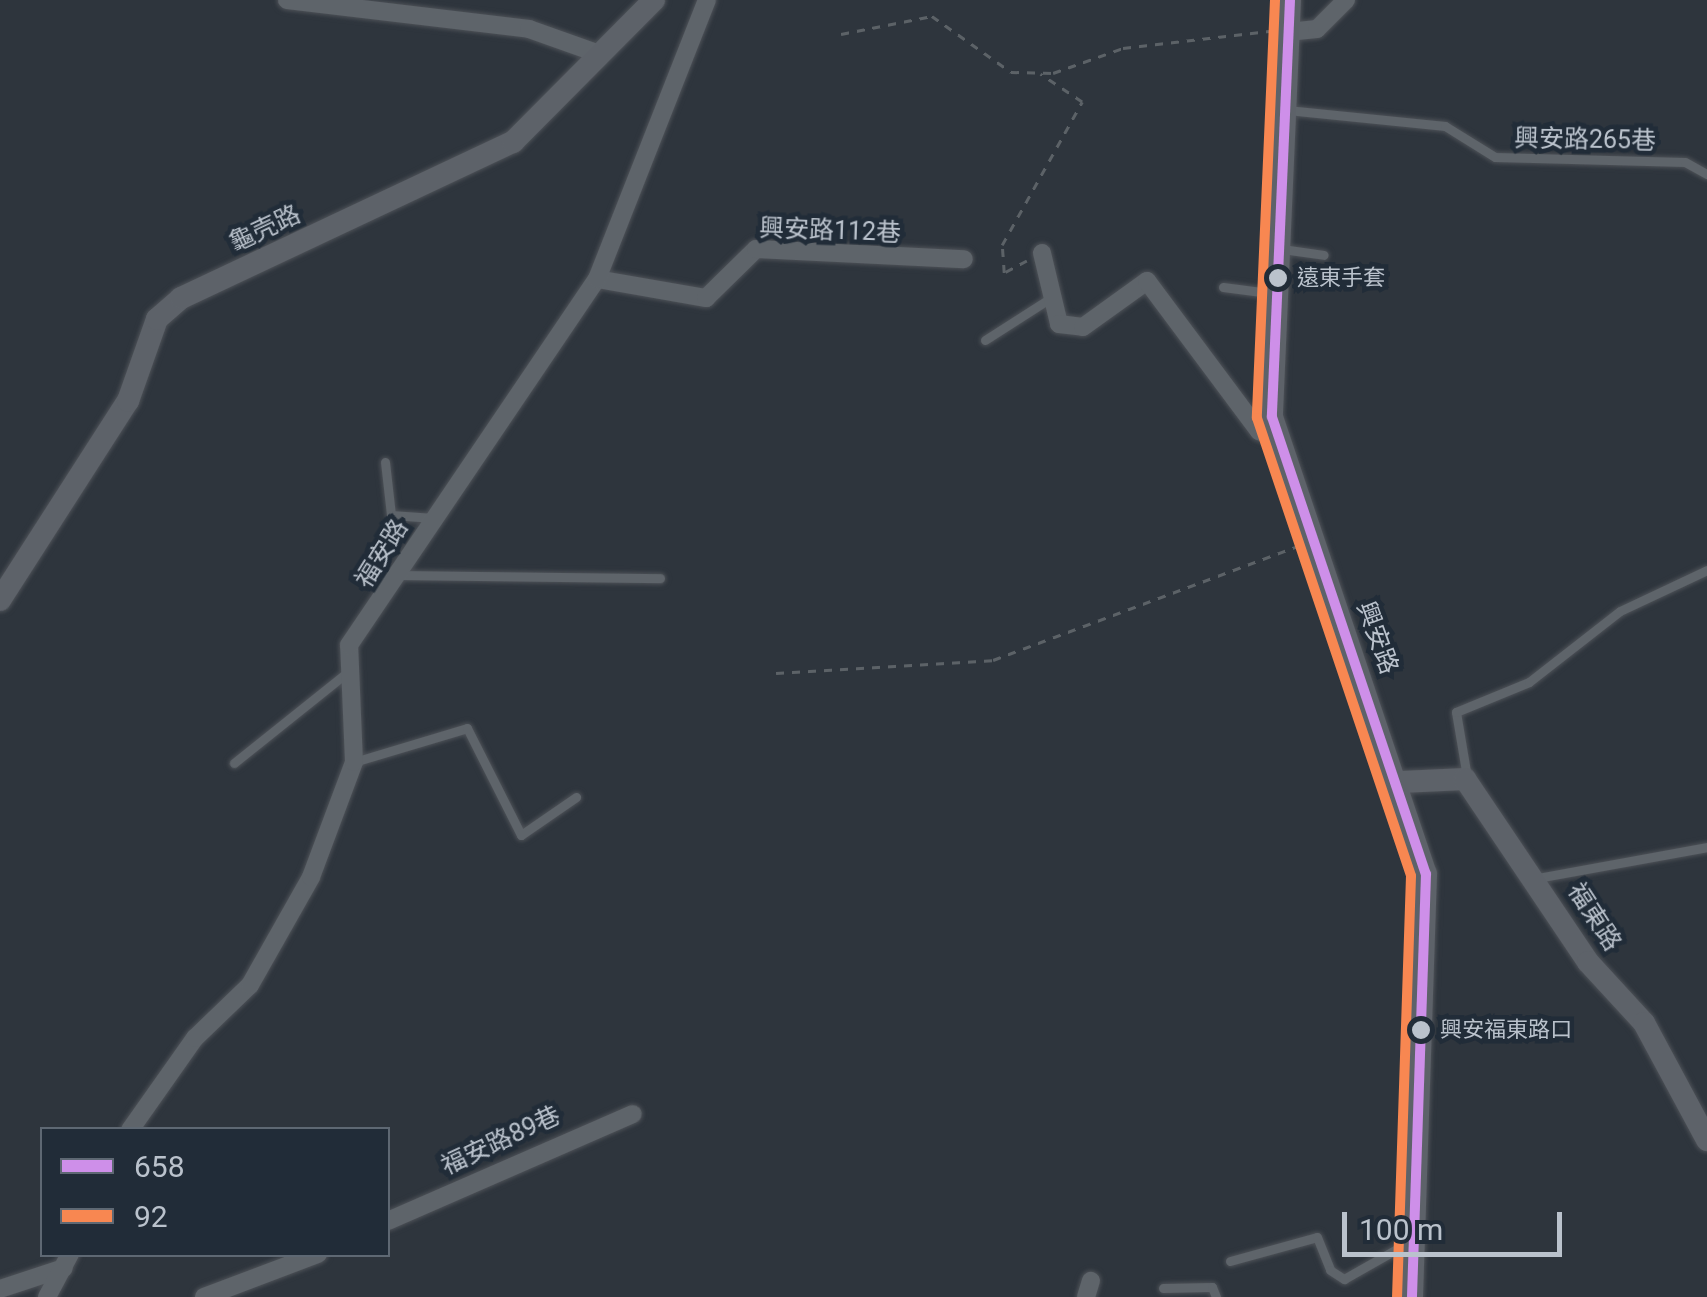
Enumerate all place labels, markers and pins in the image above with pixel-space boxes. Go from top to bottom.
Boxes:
place label: 遠東手套 [1297,265,1385,291]
marker: 遠東手套 [1268,268,1288,288]
place label: 興安福東路口 [1440,1017,1572,1043]
marker: 興安福東路口 [1411,1020,1431,1040]

